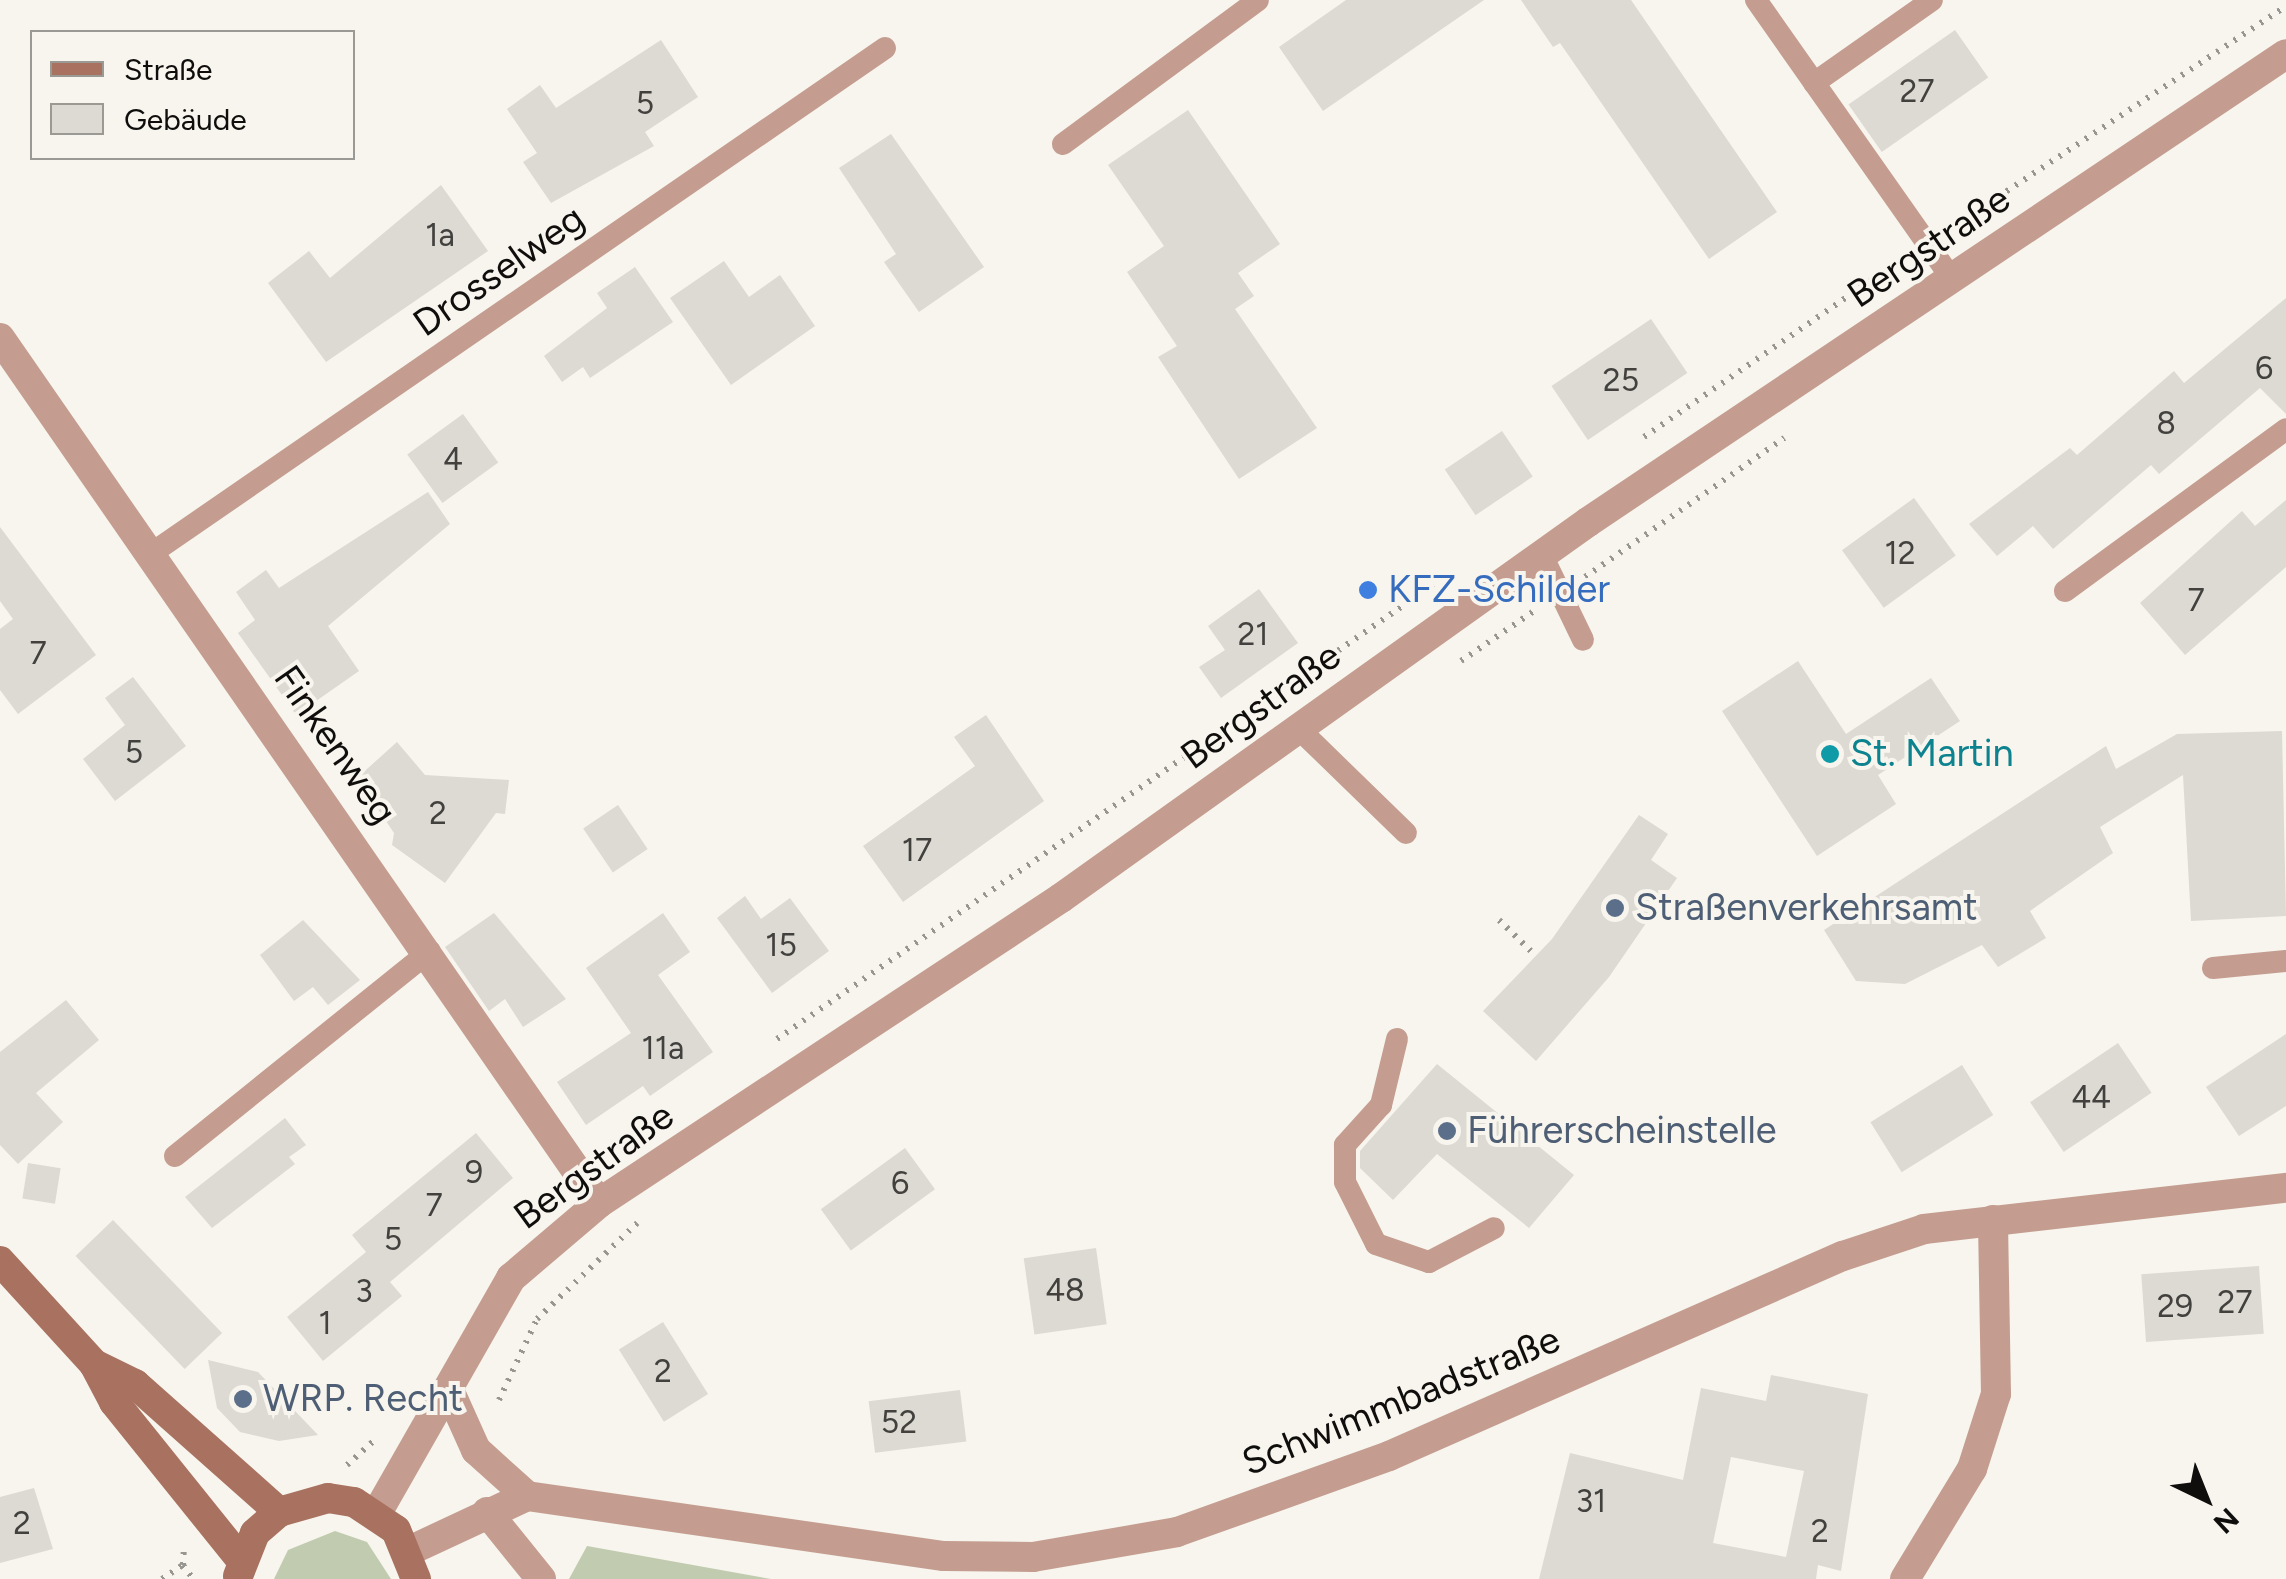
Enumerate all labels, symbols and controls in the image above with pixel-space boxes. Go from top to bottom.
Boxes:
legend [30,30,355,160]
text: Straße [124,51,213,88]
house number: 27 [1899,72,1935,110]
house number: 5 [636,84,654,122]
text: Gebäude [124,101,247,138]
street label: Bergstraße [1839,176,2019,318]
street label: Drosselweg [405,196,593,346]
house number: 1a [425,216,455,254]
house number: 6 [2255,349,2273,387]
house number: 25 [1603,361,1639,399]
house number: 8 [2156,404,2176,442]
house number: 4 [443,440,463,478]
house number: 12 [1884,534,1916,572]
place label: KFZ-Schilder [1388,567,1610,613]
marker: KFZ-Schilder [1357,579,1379,601]
house number: 7 [2187,581,2205,619]
house number: 21 [1237,615,1269,653]
street label: Bergstraße [1173,633,1349,779]
house number: 7 [29,634,47,672]
street label: Finkenweg [264,657,406,833]
place label: St. Martin [1850,731,2014,777]
house number: 5 [125,733,143,771]
marker: St. Martin [1819,743,1841,765]
house number: 2 [429,794,447,832]
house number: 17 [902,831,932,869]
place label: Straßenverkehrsamt [1635,885,1978,931]
marker: Straßenverkehrsamt [1604,897,1626,919]
house number: 15 [765,926,797,964]
house number: 11a [642,1029,684,1067]
house number: 44 [2071,1078,2111,1116]
street label: Bergstraße [506,1093,682,1239]
place label: Führerscheinstelle [1467,1108,1777,1154]
marker: Führerscheinstelle [1436,1120,1458,1142]
house number: 9 [465,1153,483,1191]
house number: 6 [891,1164,909,1202]
house number: 7 [425,1186,443,1224]
house number: 5 [384,1220,402,1258]
house number: 48 [1045,1271,1085,1309]
house number: 3 [355,1272,373,1310]
house number: 27 [2217,1283,2253,1321]
house number: 29 [2157,1287,2193,1325]
house number: 1 [318,1304,332,1342]
street label: Schwimmbadstraße [1236,1316,1566,1486]
house number: 2 [654,1352,672,1390]
place label: WRP. Recht [263,1376,463,1422]
marker: WRP. Recht [232,1388,254,1410]
house number: 52 [881,1403,917,1441]
north arrow [2156,1449,2256,1549]
house number: 31 [1576,1482,1606,1520]
text: N [2207,1501,2246,1541]
house number: 2 [13,1504,31,1542]
house number: 2 [1811,1512,1829,1550]

